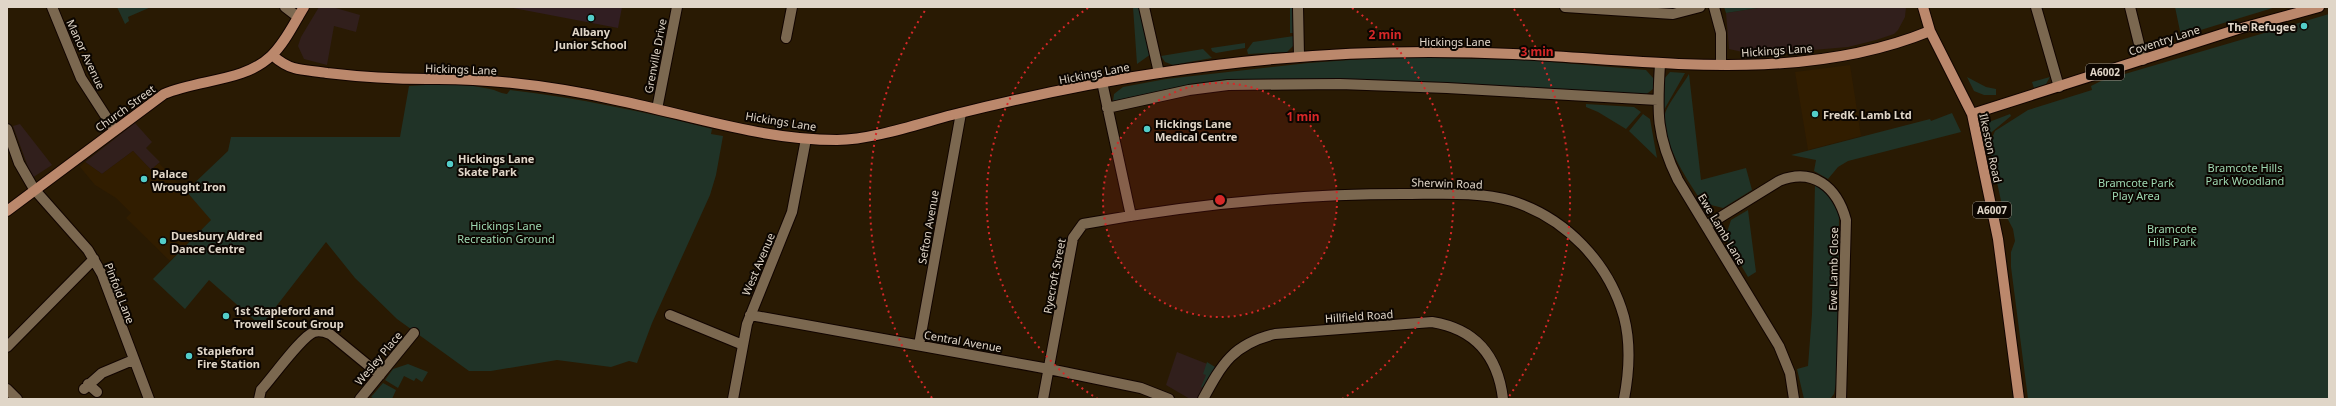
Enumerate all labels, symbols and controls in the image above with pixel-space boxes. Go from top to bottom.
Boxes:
marker: Albany Junior School [586,13,596,23]
street label: Manor Avenue [63,17,109,91]
street label: Grenville Drive [640,17,670,95]
place label: The Refugee [2228,19,2296,34]
street label: Coventry Lane [2127,21,2201,59]
marker: The Refugee [2299,21,2309,31]
place label: Albany Junior School [554,24,627,52]
text: 2 min [1368,26,1402,43]
street label: Hickings Lane [1419,34,1491,49]
street label: Hickings Lane [1741,40,1813,60]
text: 3 min [1520,43,1554,60]
street label: Hickings Lane [1057,59,1131,87]
street label: Hickings Lane [425,60,497,78]
road number: A6002 [2086,64,2124,80]
street label: Church Street [92,81,158,135]
place label: FredK. Lamb Ltd [1823,107,1912,122]
street label: Hickings Lane [744,108,818,134]
text: 1 min [1286,108,1320,125]
marker: FredK. Lamb Ltd [1810,109,1820,119]
street label: Ilkeston Road [1976,112,2006,184]
place label: Hickings Lane Medical Centre [1155,116,1238,144]
marker: Hickings Lane Medical Centre [1142,124,1152,134]
place label: Hickings Lane Skate Park [458,151,535,179]
marker: Hickings Lane Skate Park [445,159,455,169]
park label: Bramcote Hills Park Woodland [2206,160,2284,188]
place label: Palace Wrought Iron [152,166,226,194]
marker: Palace Wrought Iron [139,174,149,184]
street label: Sherwin Road [1411,174,1483,192]
park label: Bramcote Park Play Area [2098,175,2174,203]
street label: Sefton Avenue [914,189,942,265]
street label: Ewe Lamb Lane [1695,191,1749,267]
centre of rings [1213,193,1227,207]
road number: A6007 [1973,202,2011,218]
park label: Hickings Lane Recreation Ground [457,218,555,246]
park label: Bramcote Hills Park [2147,221,2197,249]
street label: Ewe Lamb Close [1825,227,1841,311]
place label: Duesbury Aldred Dance Centre [171,228,263,256]
street label: West Avenue [738,230,778,298]
marker: Duesbury Aldred Dance Centre [158,236,168,246]
street label: Ryecroft Street [1039,237,1069,315]
street label: Pinfold Lane [102,260,138,326]
place label: 1st Stapleford and Trowell Scout Group [234,303,344,331]
street label: Hillfield Road [1324,306,1394,326]
marker: 1st Stapleford and Trowell Scout Group [221,311,231,321]
street label: Central Avenue [923,327,1003,355]
street label: Wesley Place [351,328,405,388]
place label: Stapleford Fire Station [197,343,260,371]
marker: Stapleford Fire Station [184,351,194,361]

